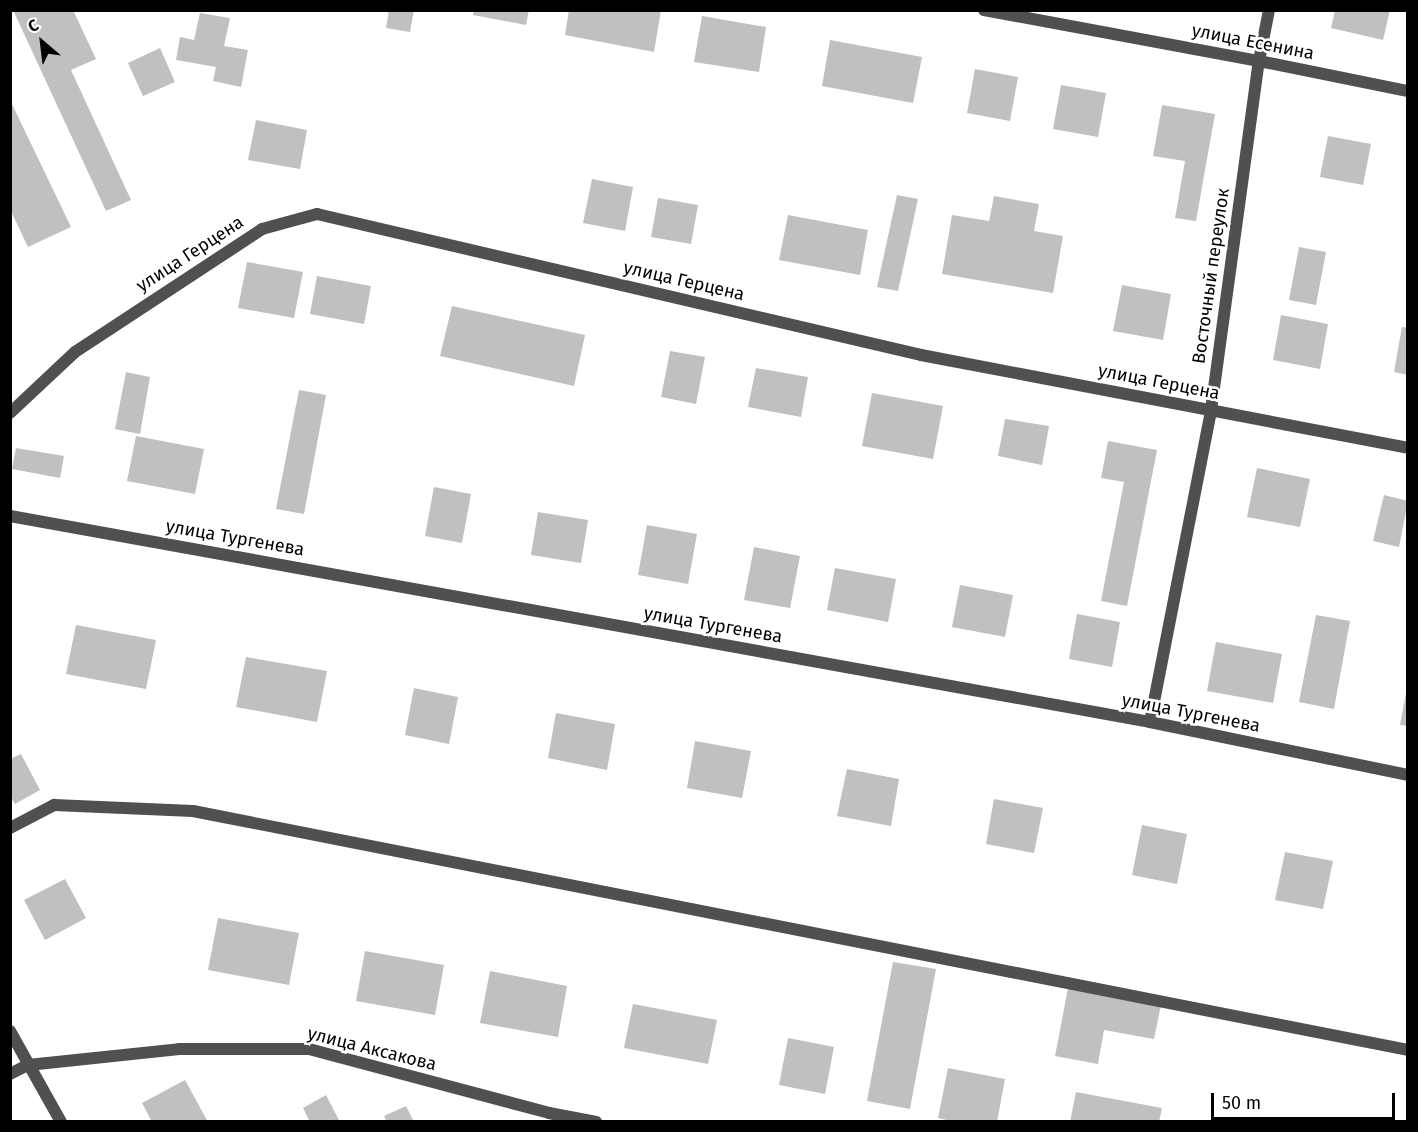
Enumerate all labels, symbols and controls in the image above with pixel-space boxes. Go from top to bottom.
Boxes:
north arrow [12,12,72,72]
text: С [25,15,42,36]
street label: улица Есенина [1190,20,1316,64]
street label: Восточный переулок [1188,187,1234,365]
street label: улица Герцена [132,211,248,297]
street label: улица Герцена [621,257,747,305]
street label: улица Герцена [1096,360,1222,404]
street label: улица Тургенева [164,515,306,561]
street label: улица Тургенева [642,602,784,648]
street label: улица Тургенева [1120,689,1262,737]
street label: улица Аксакова [305,1023,439,1075]
scale bar [1214,1081,1398,1119]
text: 50 m [1222,1092,1261,1114]

